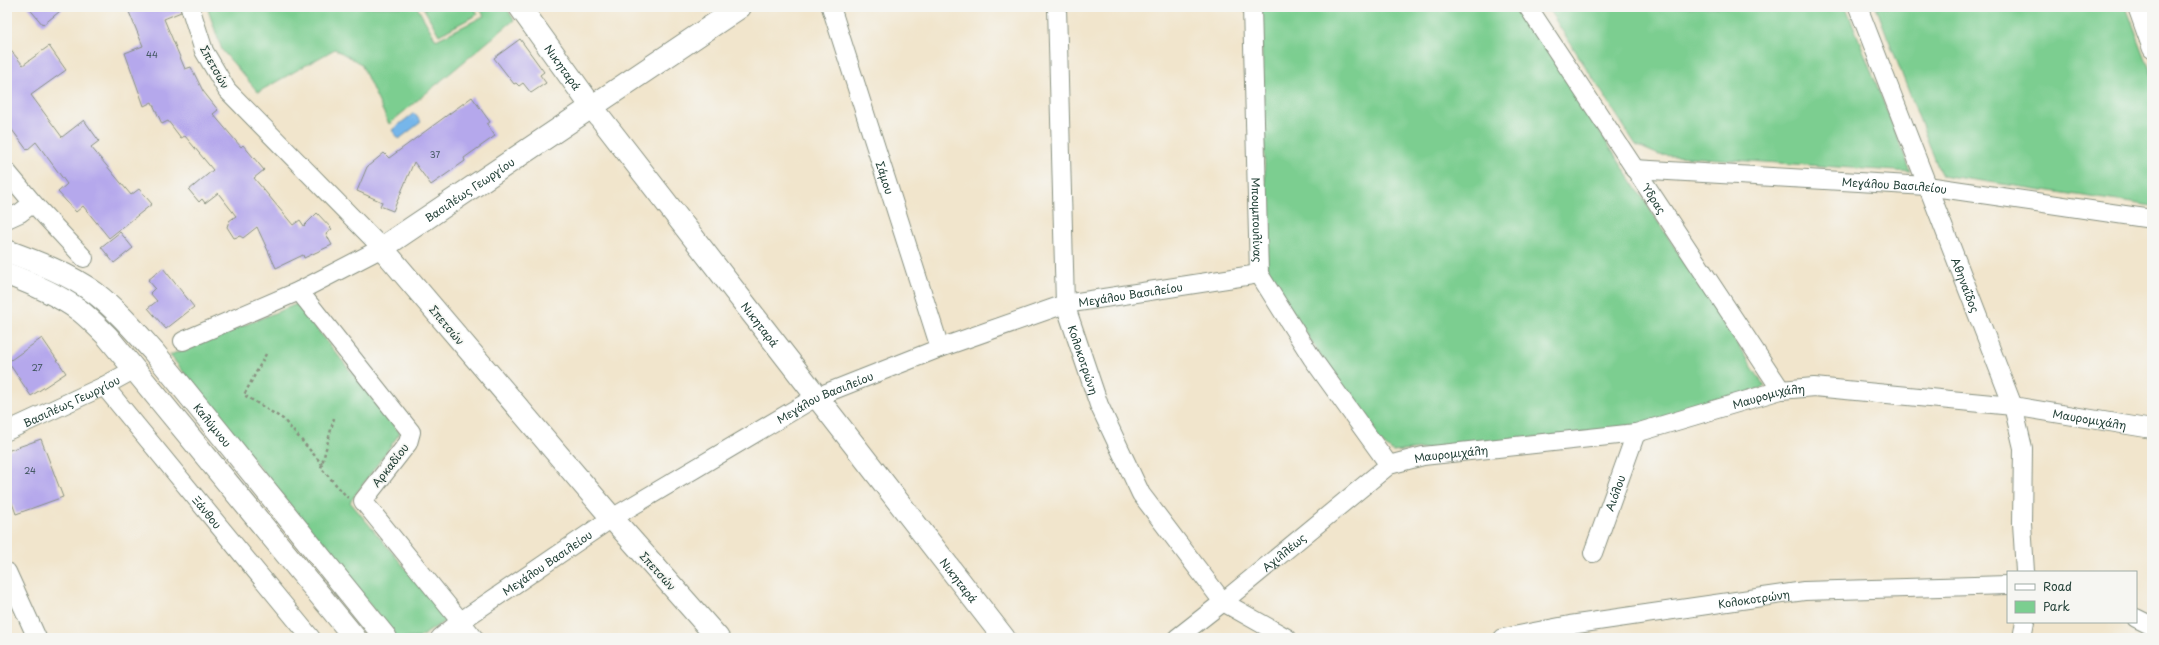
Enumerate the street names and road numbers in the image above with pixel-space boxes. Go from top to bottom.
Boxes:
street label: Νικηταρά [541,41,586,93]
street label: Σπετσών [196,42,234,92]
street label: Βασιλέως Γεωργίου [421,153,518,226]
street label: Σάμου [872,159,899,196]
street label: Μεγάλου Βασιλείου [1841,173,1948,197]
street label: Μπουμπουλίνας [1248,177,1267,263]
street label: Ύδρας [1638,179,1671,217]
street label: Αθηναΐδος [1948,255,1984,315]
street label: Μεγάλου Βασιλείου [1077,277,1184,310]
street label: Νικηταρά [738,298,783,350]
street label: Σπετσών [425,301,469,349]
street label: Κολοκοτρώνη [1064,323,1103,397]
street label: Μεγάλου Βασιλείου [773,367,876,427]
street label: Βασιλέως Γεωργίου [20,371,123,431]
street label: Μαυρομιχάλη [1730,379,1806,413]
street label: Καλύμνου [190,399,236,450]
street label: Μαυρομιχάλη [2051,404,2128,433]
street label: Αρκαδίου [367,439,413,491]
street label: Μαυρομιχάλη [1412,441,1489,467]
street label: Αιόλου [1600,472,1629,513]
street label: Ξάνθου [189,492,226,532]
street label: Μεγάλου Βασιλείου [499,526,595,599]
street label: Αχιλλέως [1258,529,1309,575]
street label: Σπετσών [636,548,680,594]
street label: Νικηταρά [936,554,982,606]
street label: Κολοκοτρώνη [1717,585,1791,612]

